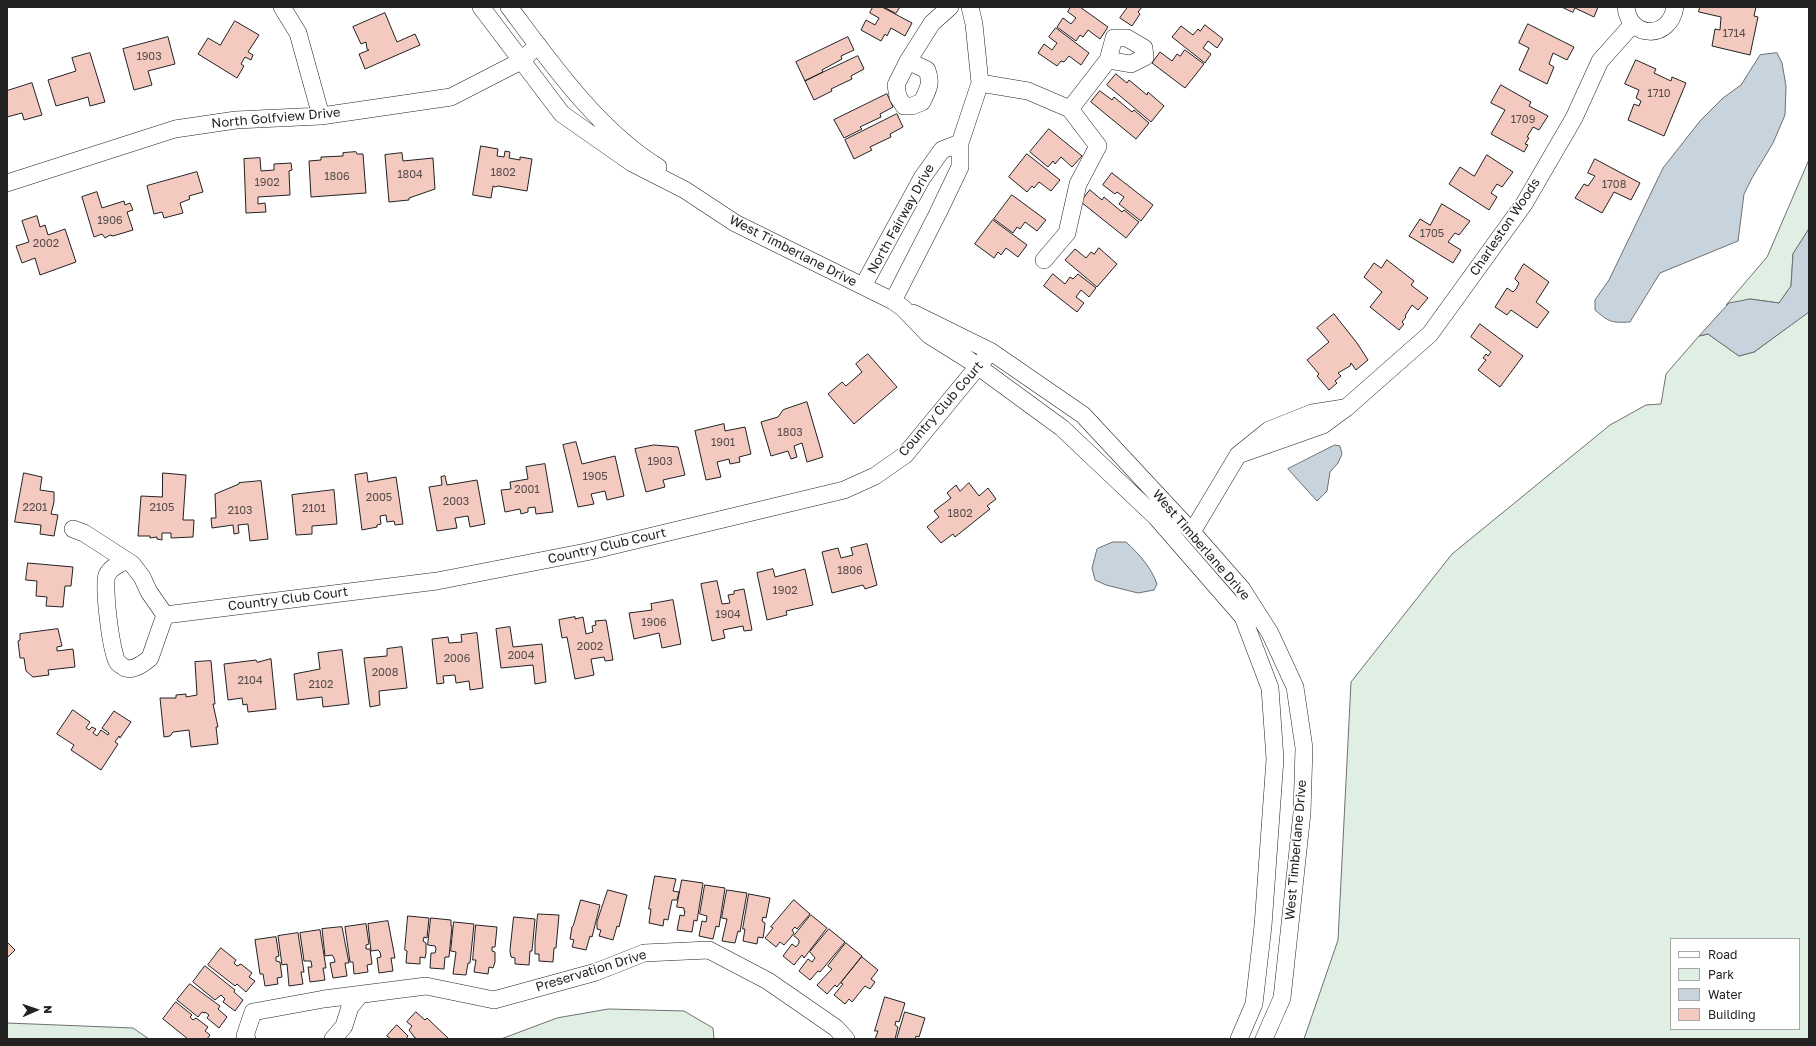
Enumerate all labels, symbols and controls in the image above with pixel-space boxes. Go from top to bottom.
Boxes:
house number: 1714 [1722,27,1746,41]
house number: 1903 [136,50,162,64]
house number: 1710 [1647,87,1671,101]
street label: North Golfview Drive [211,105,341,131]
house number: 1709 [1511,113,1535,127]
street label: North Fairway Drive [864,161,938,277]
house number: 1802 [490,166,516,180]
house number: 1804 [397,168,423,182]
house number: 1806 [324,170,350,184]
street label: Charleston Woods [1467,175,1543,279]
house number: 1902 [254,176,280,190]
house number: 1708 [1602,178,1626,192]
street label: West Timberlane Drive [727,212,859,290]
house number: 1906 [97,214,123,228]
house number: 1705 [1420,227,1444,241]
house number: 2002 [33,237,59,251]
street label: Country Club Court [896,358,986,460]
house number: 1803 [777,426,803,440]
house number: 1901 [711,436,735,450]
house number: 1903 [647,455,673,469]
house number: 1905 [582,470,608,484]
house number: 2001 [514,483,540,497]
street label: West Timberlane Drive [1149,487,1253,603]
house number: 2005 [366,491,392,505]
house number: 2003 [443,495,469,509]
house number: 2201 [23,501,47,515]
house number: 2105 [150,501,174,515]
house number: 2101 [302,502,326,516]
house number: 2103 [228,504,252,518]
house number: 1802 [947,507,973,521]
street label: Country Club Court [546,525,668,567]
house number: 1806 [837,564,863,578]
street label: Country Club Court [227,584,349,614]
house number: 1902 [772,584,798,598]
house number: 1904 [715,608,741,622]
house number: 1906 [641,616,667,630]
house number: 2002 [577,640,603,654]
house number: 2004 [508,649,534,663]
house number: 2006 [444,652,470,666]
house number: 2008 [372,666,398,680]
house number: 2104 [237,674,263,688]
house number: 2102 [309,678,333,692]
street label: West Timberlane Drive [1282,779,1310,921]
legend [1670,938,1800,1030]
street label: Preservation Drive [534,947,648,995]
text: Road [1708,947,1737,962]
text: Park [1708,967,1734,982]
text: Water [1708,987,1742,1002]
north arrow [16,990,56,1030]
text: N [42,1005,55,1014]
text: Building [1708,1007,1756,1022]

